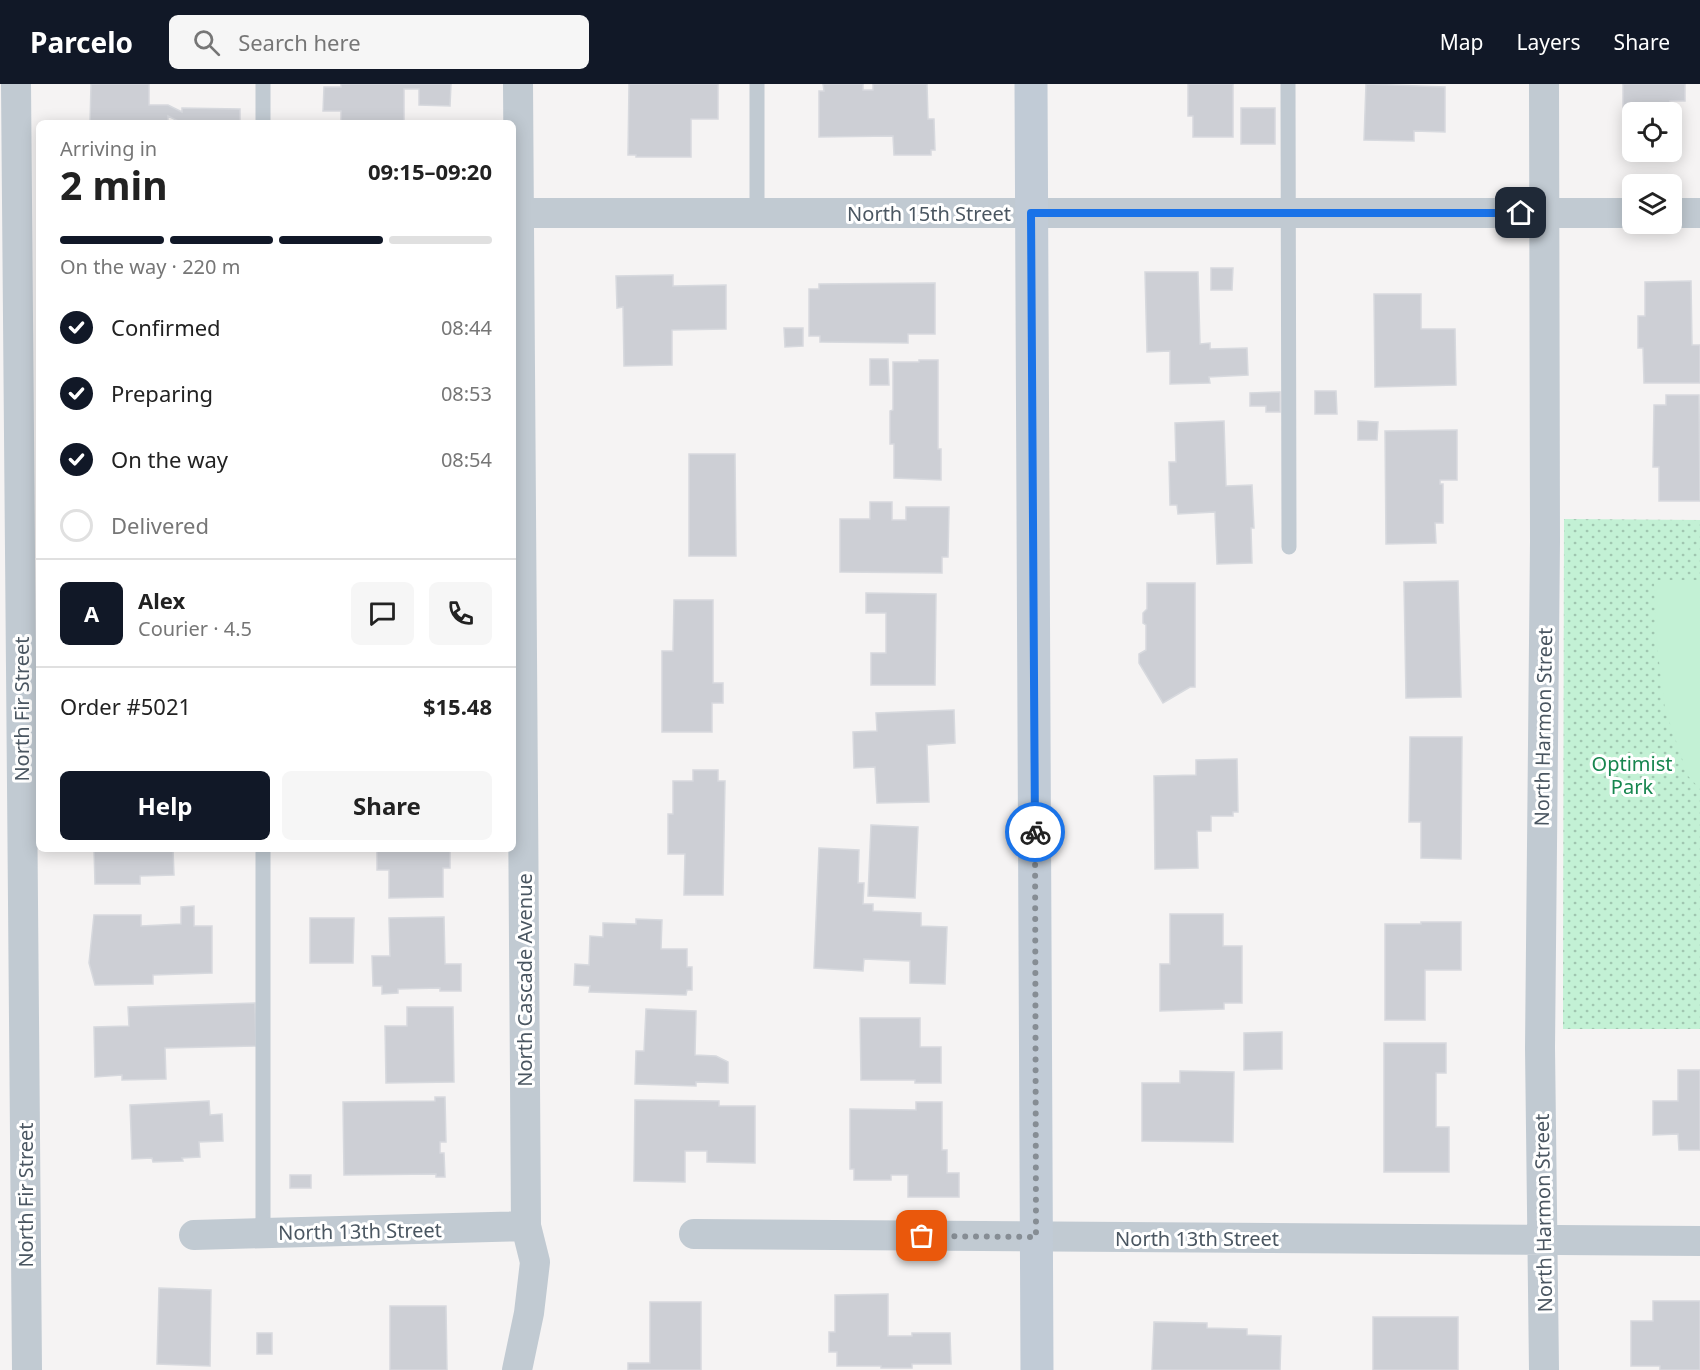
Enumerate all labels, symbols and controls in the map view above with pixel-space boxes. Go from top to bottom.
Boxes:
search box [169,15,589,69]
text: Parcelo [30,23,133,61]
icon: search [190,26,223,59]
text: Search here [238,27,361,57]
text: Map [1440,28,1484,56]
text: Layers [1517,28,1581,56]
text: Share [1614,28,1670,56]
map controls [1622,102,1682,234]
button: locate [1622,102,1682,162]
text: Arriving in [60,135,157,162]
text: 09:15–09:20 [368,156,492,186]
text: 2 min [60,158,167,211]
button: layers [1622,174,1682,234]
pin [1495,187,1546,238]
icon: home [1504,196,1537,229]
street label: North 15th Street [847,200,1011,227]
text: On the way · 220 m [60,253,240,280]
icon: check [60,311,93,344]
text: Confirmed [111,312,221,342]
text: 08:44 [441,314,492,341]
icon: check [60,377,93,410]
text: Preparing [111,378,213,408]
text: 08:53 [441,380,492,407]
icon: check [60,443,93,476]
text: On the way [111,444,228,474]
text: 08:54 [441,446,492,473]
text: Delivered [111,510,209,540]
button: chat [351,582,414,645]
button: phone [429,582,492,645]
text: Alex [138,585,185,615]
text: A [84,598,99,628]
text: Courier · 4.5 [138,615,252,642]
street label: North Harmon Street [1528,627,1558,827]
street label: North Fir Street [8,636,35,782]
text: Order #5021 [60,691,191,721]
text: $15.48 [423,691,492,721]
park label: Optimist Park [1592,750,1672,800]
button: Help [60,771,270,840]
button: Share [282,771,492,840]
courier [1005,802,1065,862]
icon: bike [1019,816,1052,849]
street label: North Cascade Avenue [511,873,538,1087]
street label: North Harmon Street [1528,1113,1558,1313]
street label: North Fir Street [12,1122,39,1268]
pin [896,1210,947,1261]
street label: North 13th Street [278,1216,442,1246]
icon: bag [905,1219,938,1252]
street label: North 13th Street [1115,1225,1279,1252]

